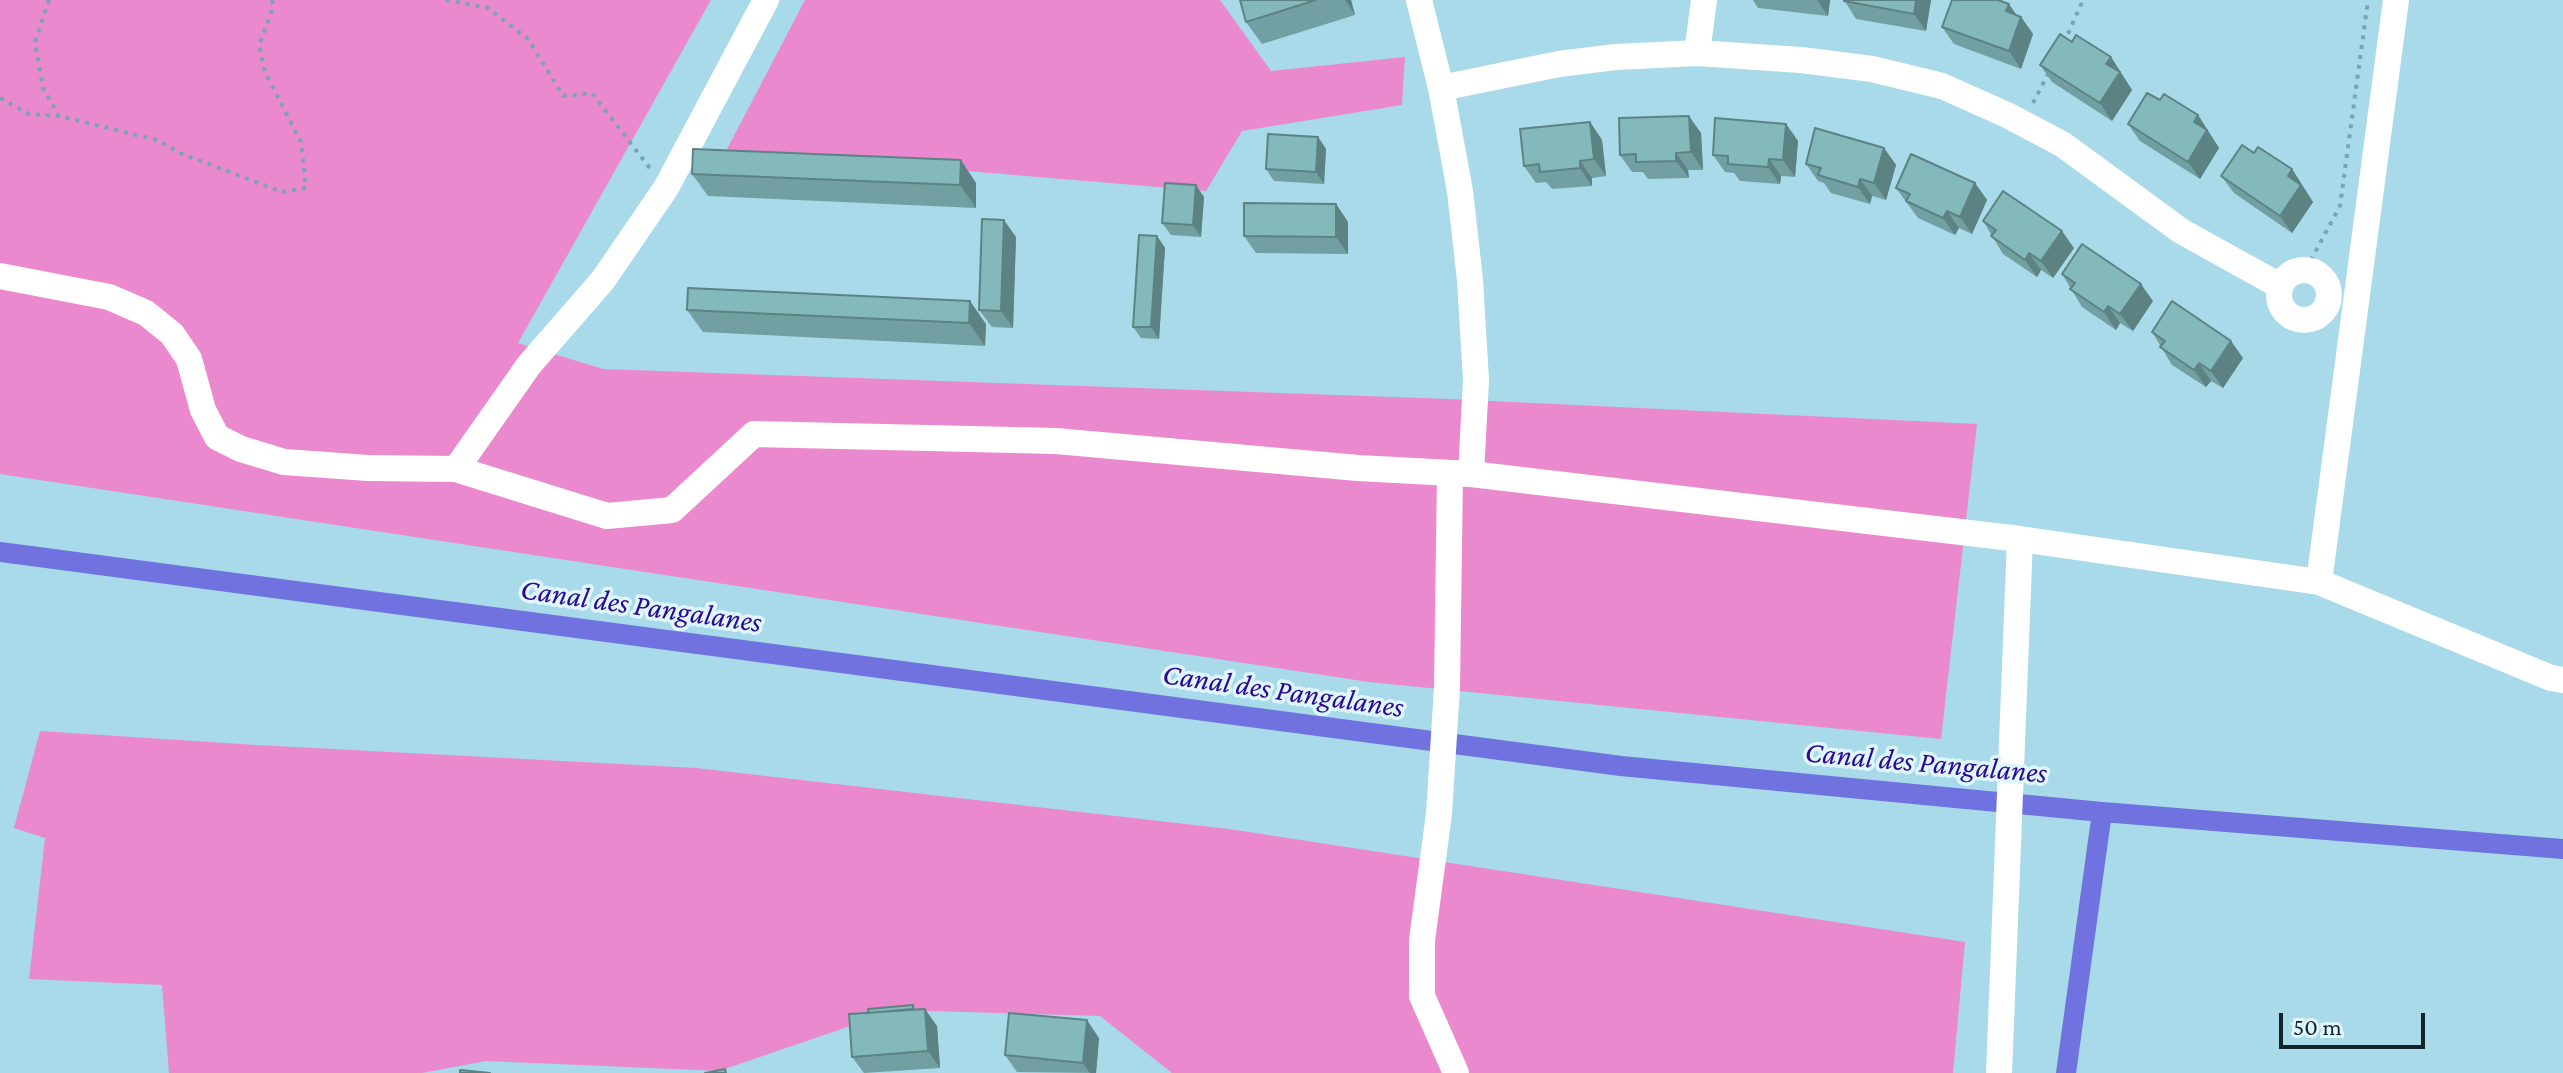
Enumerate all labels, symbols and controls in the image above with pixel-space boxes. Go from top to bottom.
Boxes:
water label: Canal des Pangalanes [518,571,764,641]
water label: Canal des Pangalanes [1160,656,1406,726]
water label: Canal des Pangalanes [1804,734,2048,792]
scale bar [2283,997,2429,1047]
text: 50 m [2293,1013,2342,1040]

